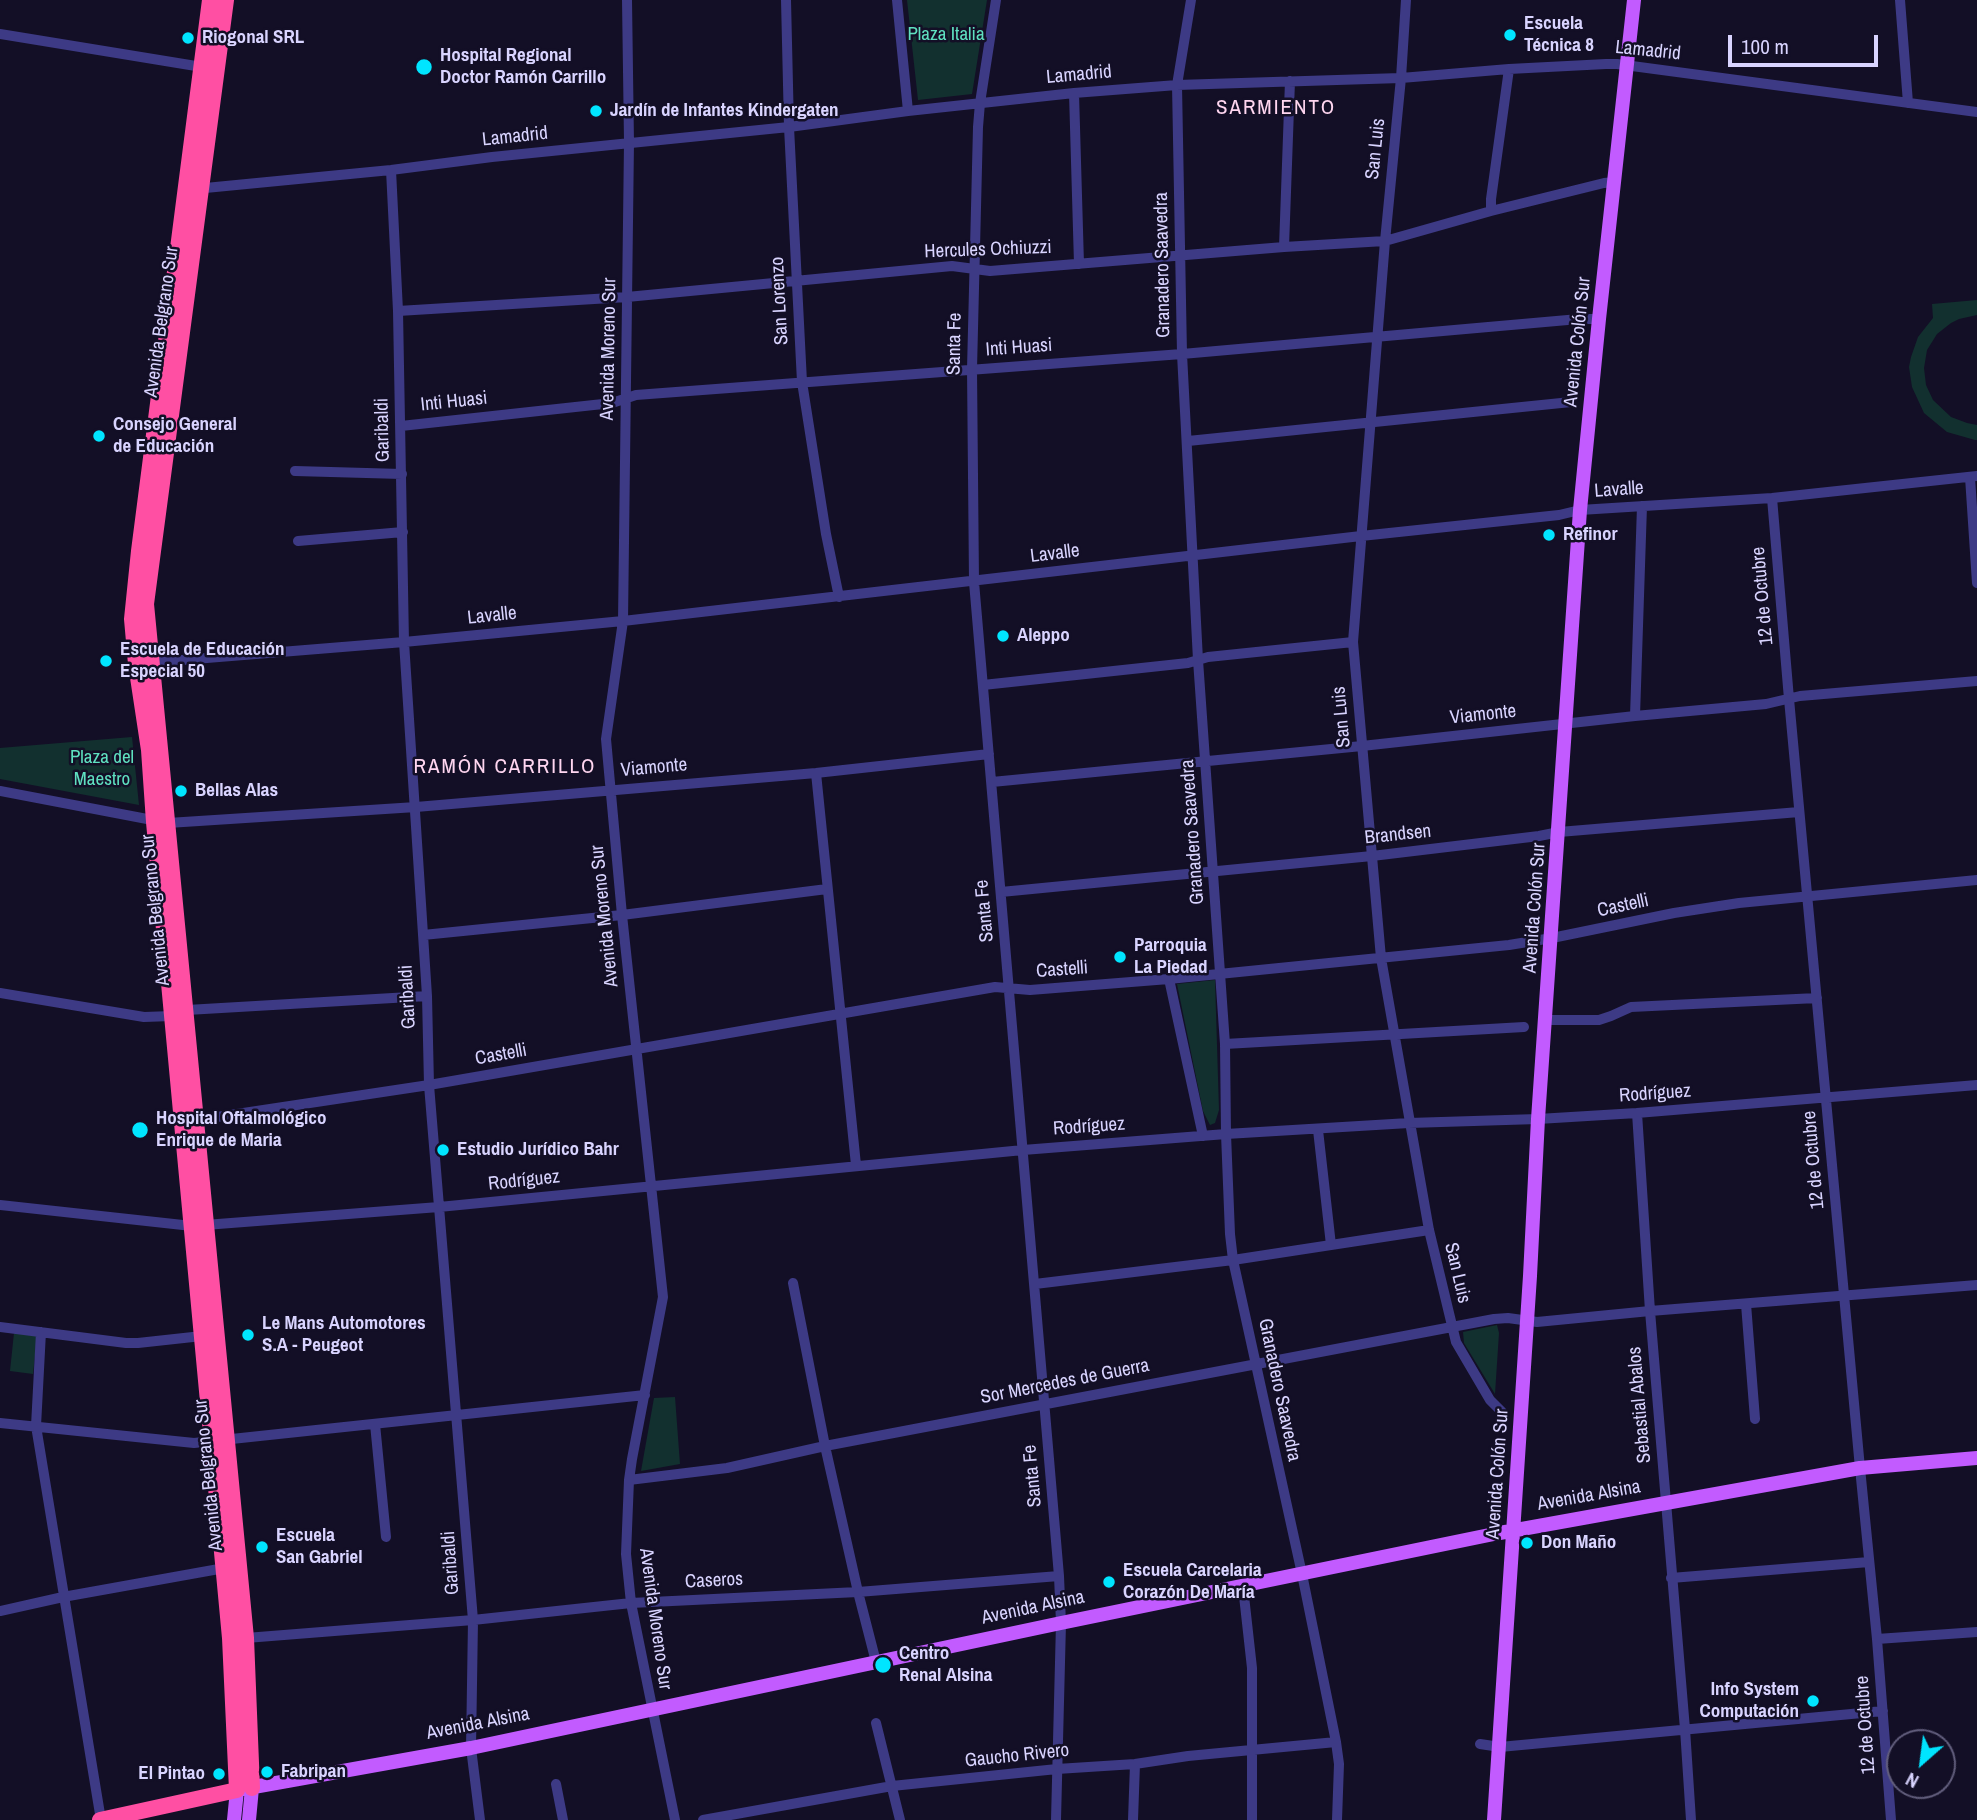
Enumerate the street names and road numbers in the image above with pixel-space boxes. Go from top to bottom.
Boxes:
street label: Lamadrid [1614,36,1682,66]
street label: Lamadrid [1045,61,1113,89]
street label: San Luis [1361,117,1391,181]
street label: Lamadrid [481,122,549,152]
street label: Granadero Saavedra [1150,192,1176,338]
street label: Hercules Ochiuzzi [924,236,1052,264]
street label: Avenida Belgrano Sur [140,245,184,399]
street label: San Lorenzo [766,256,794,346]
street label: Avenida Colón Sur [1560,276,1596,408]
street label: Avenida Moreno Sur [596,277,622,421]
street label: Santa Fe [943,313,967,375]
street label: Inti Huasi [985,334,1053,362]
street label: Inti Huasi [420,387,488,417]
street label: Garibaldi [371,398,395,462]
street label: Lavalle [1594,477,1644,503]
street label: Lavalle [1029,540,1081,568]
street label: 12 de Octubre [1747,546,1779,646]
street label: Lavalle [466,602,518,630]
street label: San Luis [1328,685,1356,749]
street label: Viamonte [1449,700,1517,730]
street label: Viamonte [620,754,688,782]
street label: Granadero Saavedra [1177,759,1209,905]
street label: Brandsen [1364,820,1432,850]
street label: Avenida Belgrano Sur [137,833,175,987]
street label: Avenida Colón Sur [1519,842,1551,974]
street label: Avenida Moreno Sur [586,844,624,988]
street label: Santa Fe [971,879,999,943]
street label: Castelli [1595,889,1651,923]
street label: Castelli [1035,957,1089,983]
street label: Garibaldi [395,964,421,1030]
street label: Castelli [473,1039,529,1071]
street label: Rodríguez [1618,1080,1692,1108]
street label: 12 de Octubre [1798,1110,1830,1210]
street label: Rodríguez [1052,1113,1126,1141]
street label: Rodríguez [487,1166,561,1196]
street label: San Luis [1439,1240,1475,1306]
street label: Granadero Saavedra [1253,1316,1305,1464]
street label: Sebastial Abalos [1624,1346,1656,1464]
street label: Sor Mercedes de Guerra [979,1354,1151,1410]
street label: Avenida Belgrano Sur [190,1398,228,1552]
street label: Avenida Colón Sur [1482,1408,1514,1540]
street label: Santa Fe [1019,1444,1047,1508]
street label: Avenida Alsina [1536,1476,1642,1516]
street label: Garibaldi [437,1530,465,1596]
street label: Avenida Moreno Sur [634,1547,676,1691]
street label: Caseros [684,1568,744,1594]
street label: Avenida Alsina [980,1586,1086,1630]
street label: 12 de Octubre [1851,1675,1881,1775]
street label: Avenida Alsina [425,1703,531,1745]
street label: Gaucho Rivero [964,1739,1070,1773]

